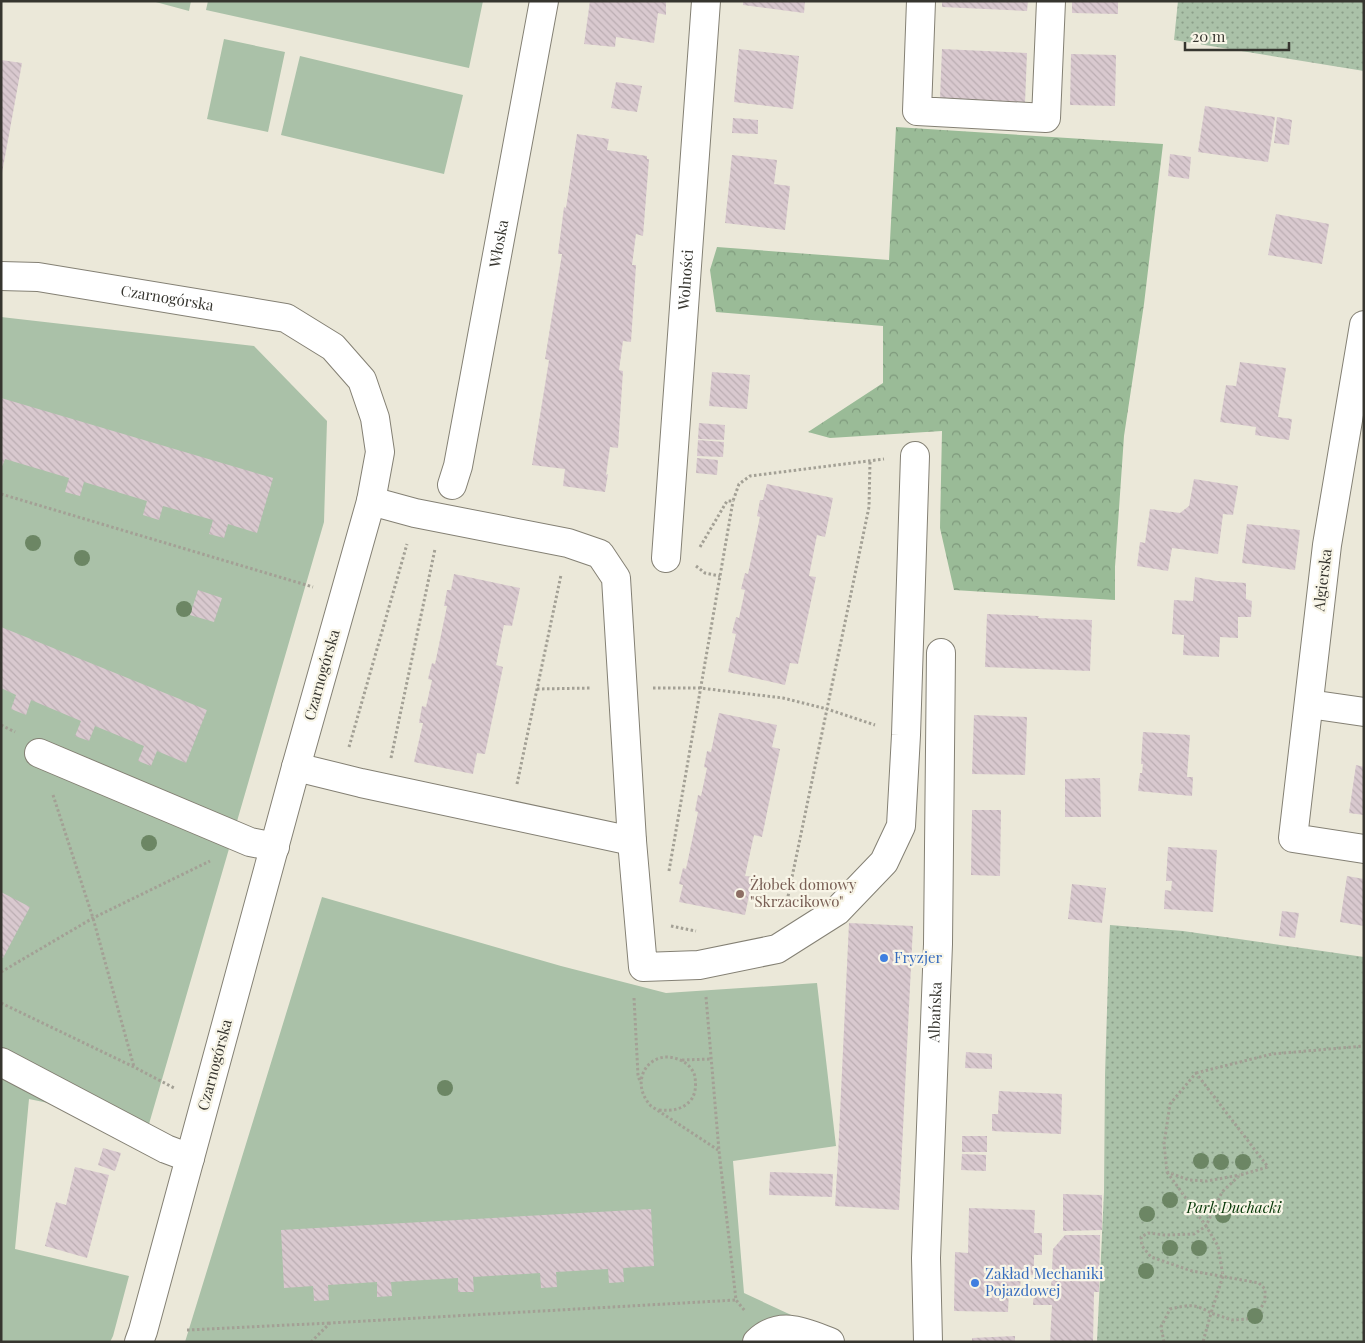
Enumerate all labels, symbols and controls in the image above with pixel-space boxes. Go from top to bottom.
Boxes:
scale bar [1185,20,1289,52]
text: 20 m [1192,26,1226,46]
street label: Włoska [484,218,512,270]
street label: Wolności [673,248,697,312]
street label: Czarnogórska [119,280,216,315]
street label: Algierska [1308,547,1336,613]
street label: Czarnogórska [299,626,344,723]
place label: Żłobek domowy "Skrzacikowo" [750,874,857,911]
marker: Żłobek domowy "Skrzacikowo" [734,888,746,900]
place label: Fryzjer [894,947,943,967]
marker: Fryzjer [878,952,890,964]
street label: Albańska [923,981,946,1044]
street label: Czarnogórska [192,1016,236,1113]
park label: Park Duchacki [1186,1197,1282,1217]
place label: Zakład Mechaniki Pojazdowej [985,1263,1104,1300]
marker: Zakład Mechaniki Pojazdowej [969,1277,981,1289]

